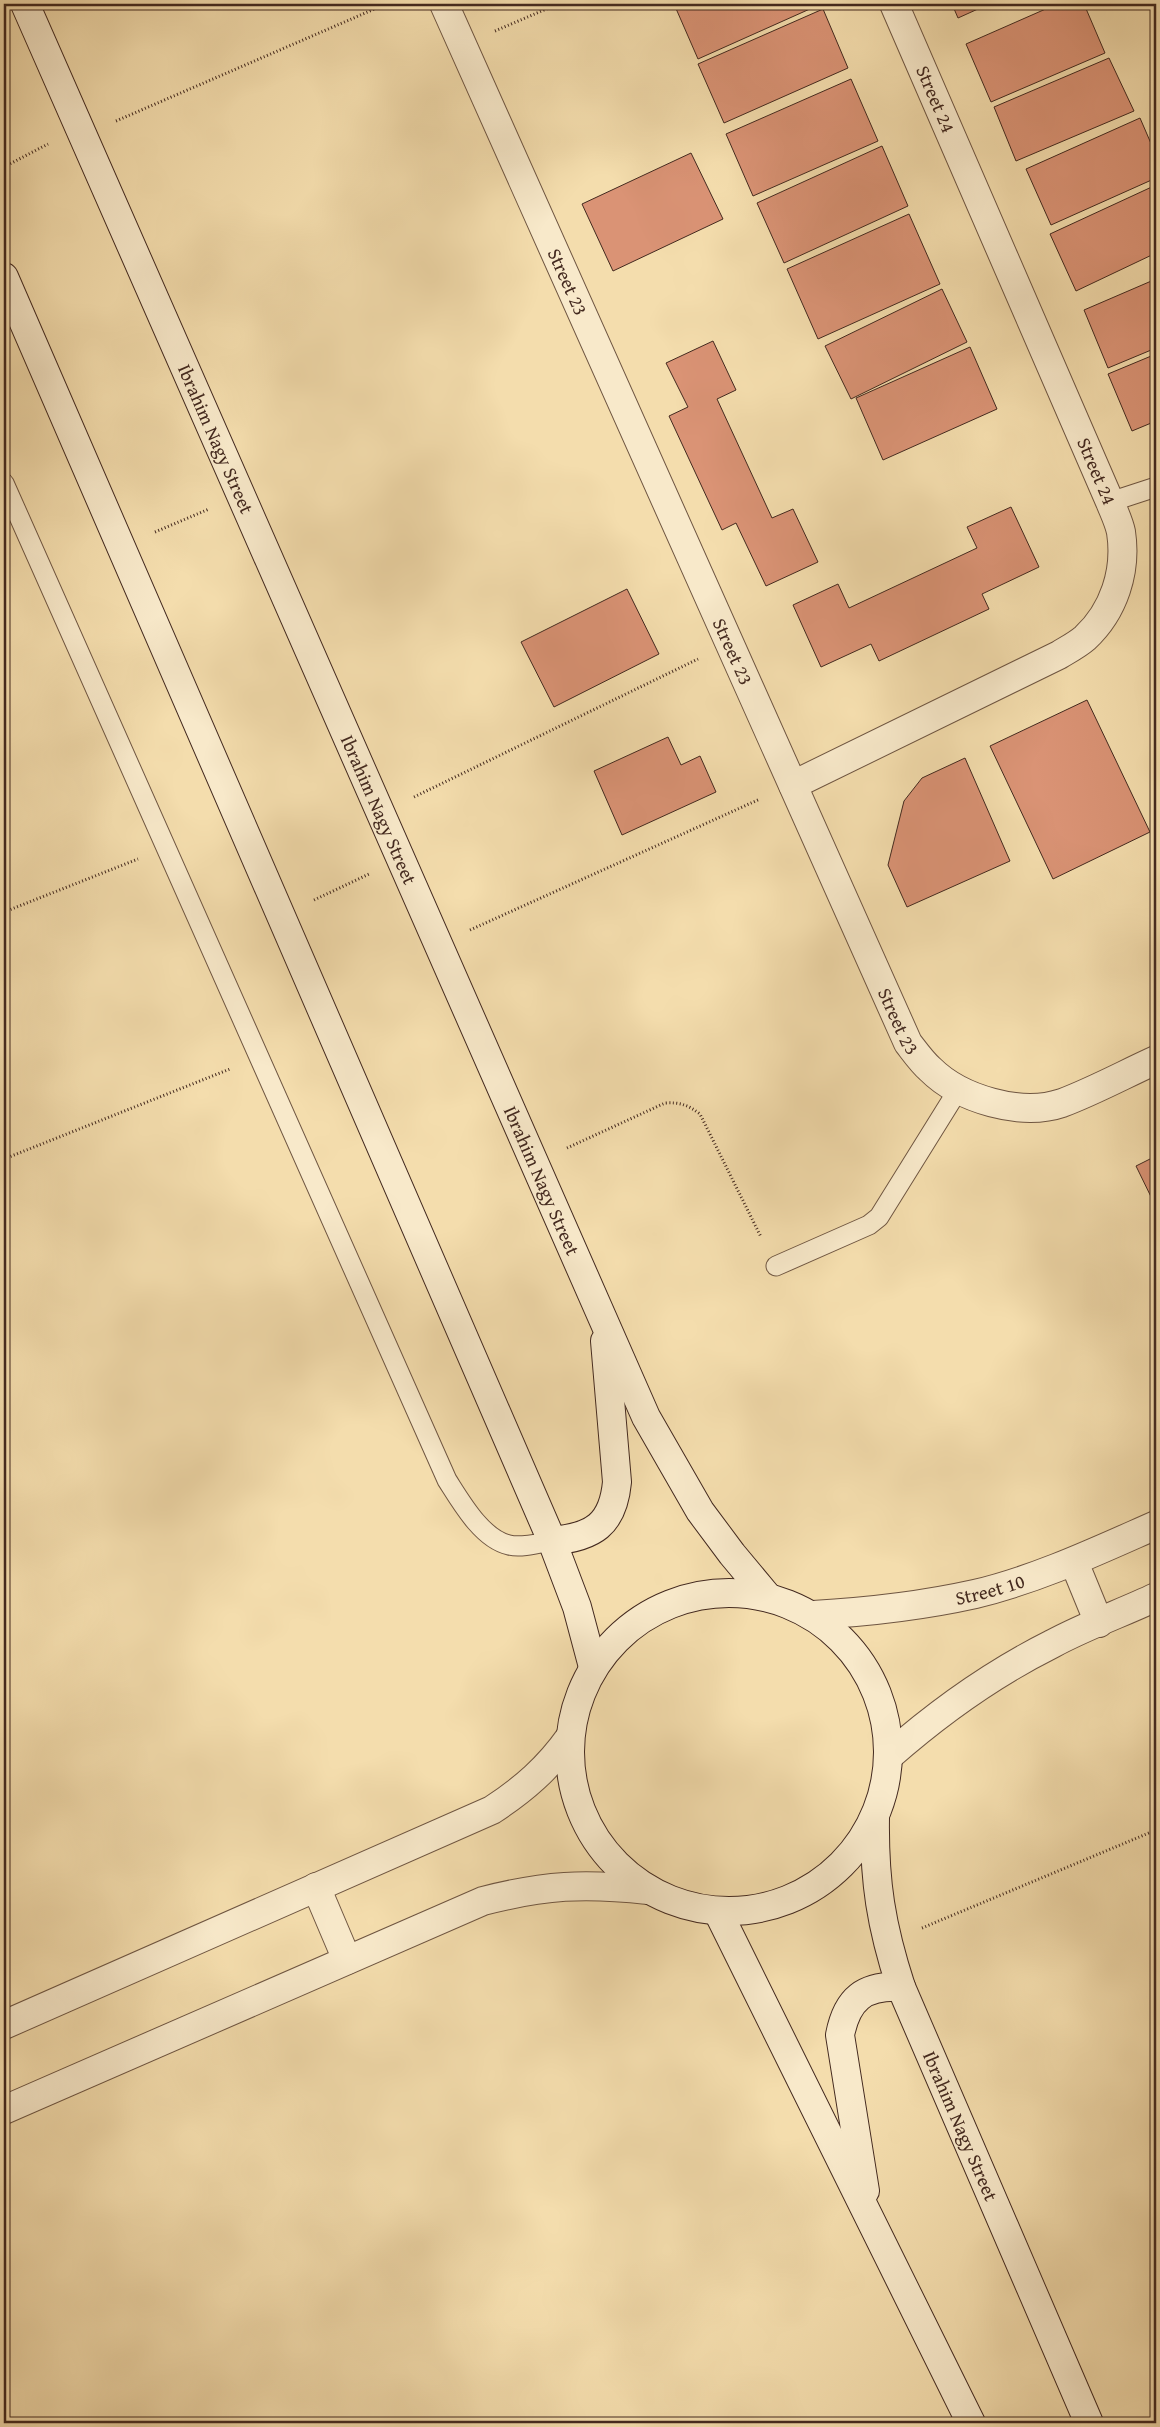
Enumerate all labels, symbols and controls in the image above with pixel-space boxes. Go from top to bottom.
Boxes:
street label: Street 24 [909,61,963,137]
street label: Street 23 [541,244,595,320]
street label: Ibrahim Nagy Street [171,360,261,518]
street label: Street 24 [1070,433,1124,509]
street label: Street 23 [706,613,760,689]
street label: Ibrahim Nagy Street [334,730,424,889]
street label: Street 23 [871,983,926,1061]
street label: Ibrahim Nagy Street [497,1101,587,1260]
street label: Street 10 [953,1567,1028,1612]
street label: Ibrahim Nagy Street [916,2046,1006,2205]

